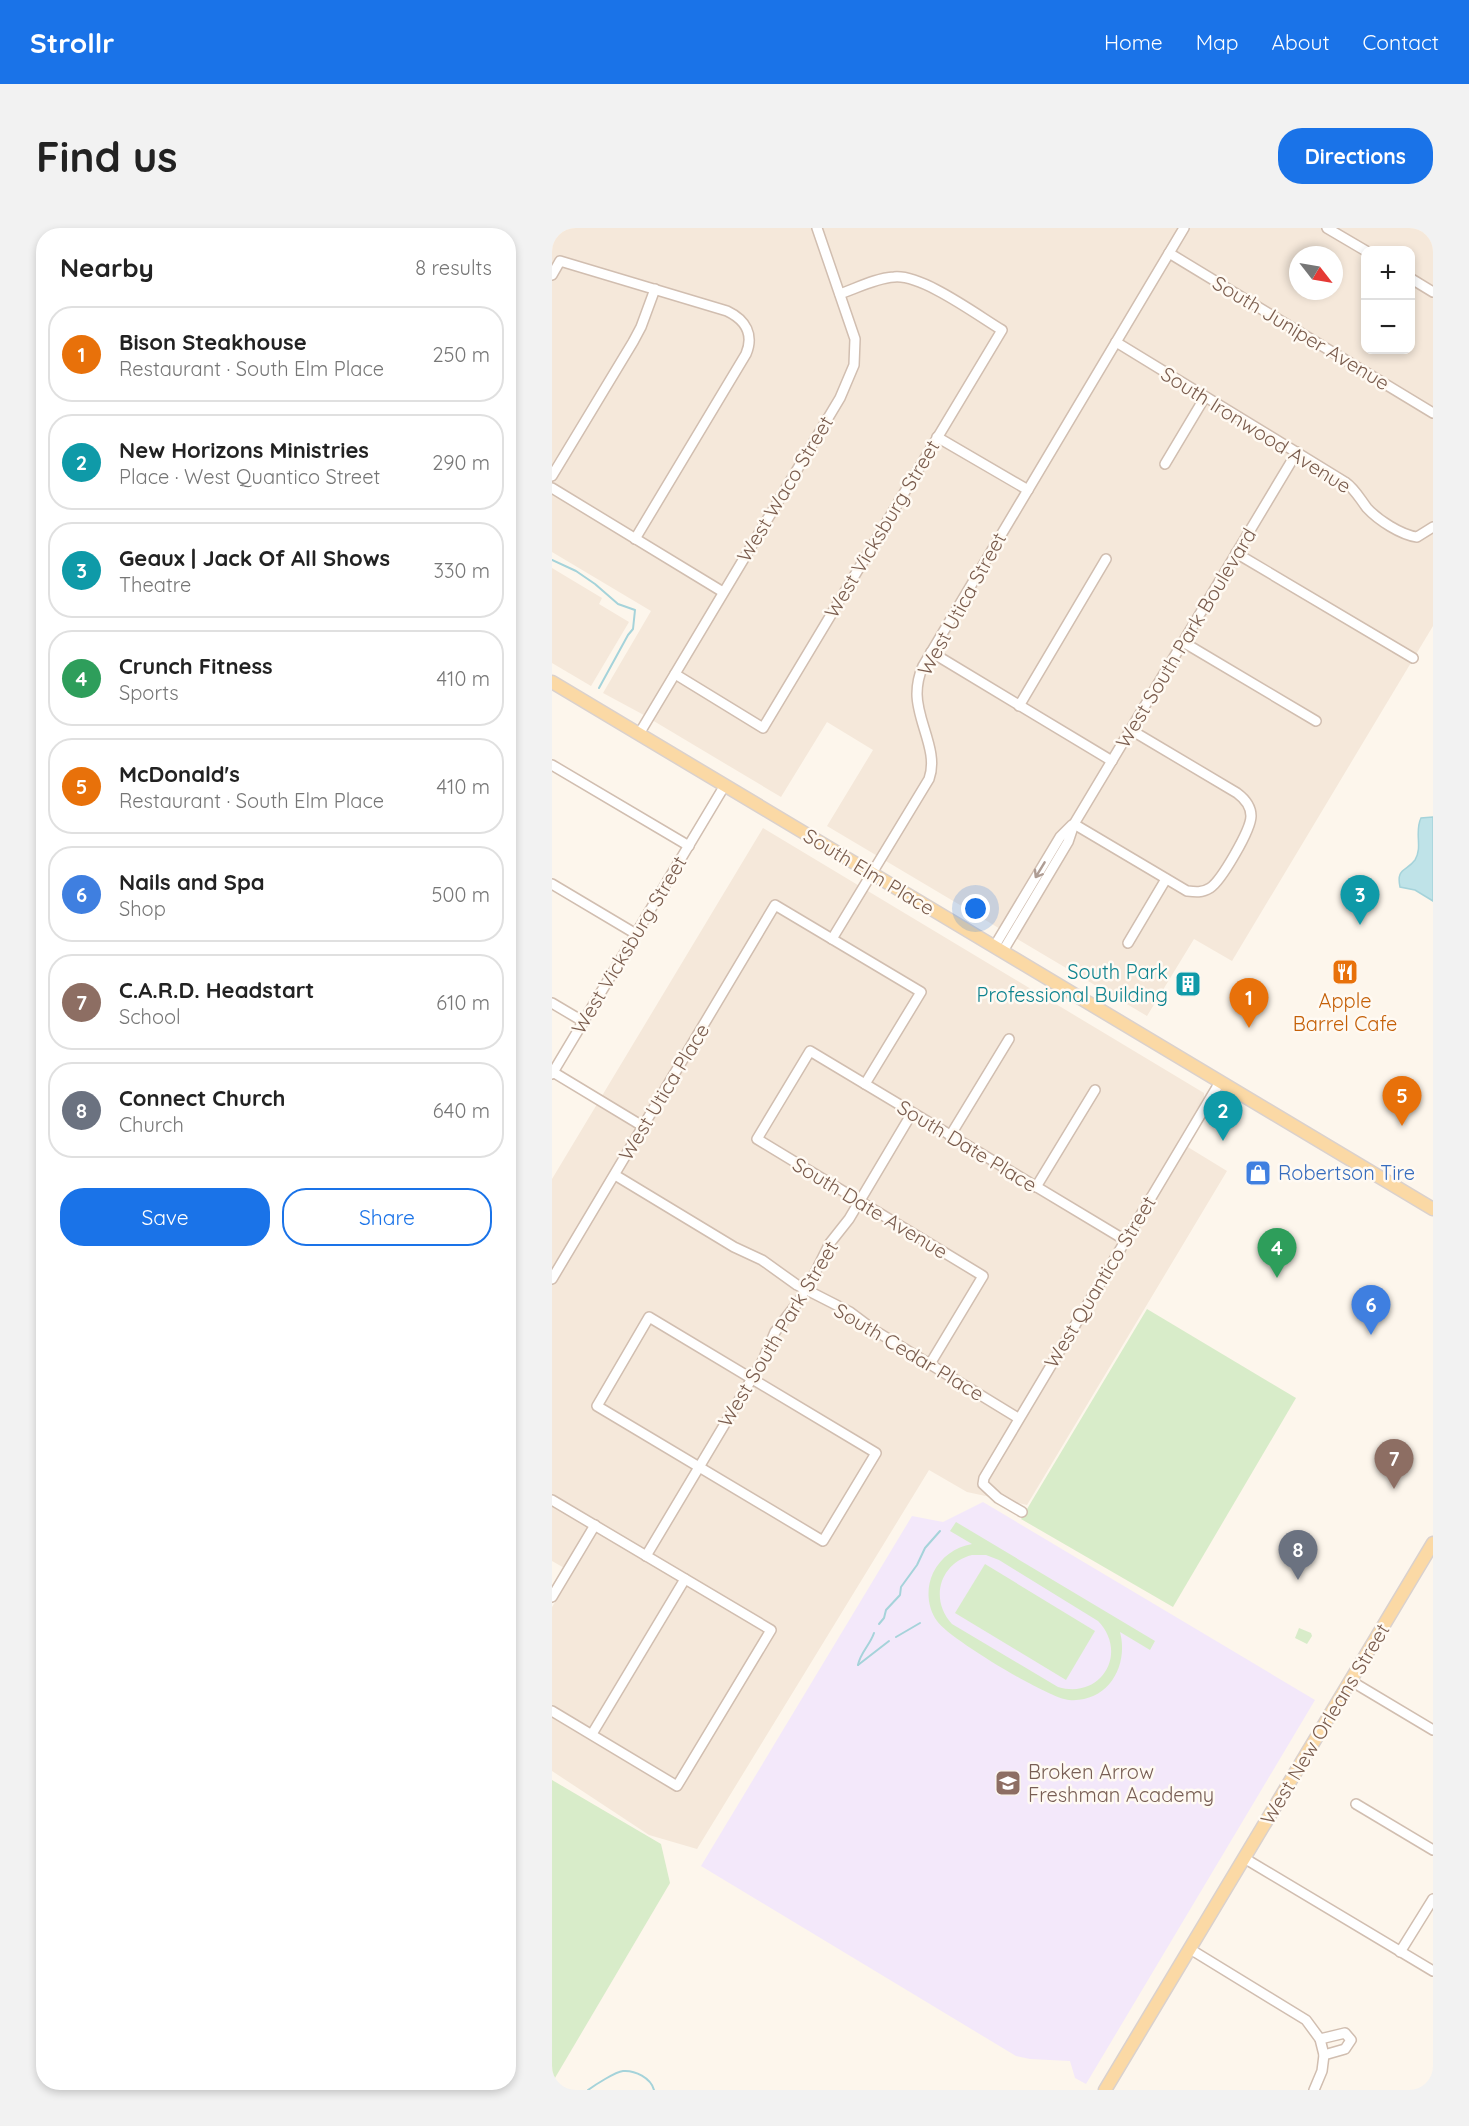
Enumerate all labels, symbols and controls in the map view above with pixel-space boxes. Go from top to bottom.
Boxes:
text: Strollr [30,25,114,60]
text: Home [1104,29,1163,55]
text: Map [1196,29,1239,55]
text: About [1272,29,1330,55]
text: Contact [1363,29,1439,55]
button: Directions [1278,128,1433,184]
text: Find us [36,130,178,183]
north arrow [1289,246,1343,300]
map controls [1361,246,1415,354]
button: + [1361,246,1415,300]
text: Nearby [60,251,154,284]
text: 8 results [415,255,492,280]
street label: South Juniper Avenue [1208,270,1394,395]
button: − [1361,300,1415,354]
text: Bison Steakhouse [119,328,307,356]
text: 1 [78,342,85,367]
text: 250 m [432,342,490,367]
text: Restaurant · South Elm Place [119,356,384,381]
street label: South Ironwood Avenue [1157,361,1356,498]
street label: West Waco Street [731,411,838,566]
street label: West Vicksburg Street [818,435,945,622]
text: New Horizons Ministries [119,436,369,464]
text: 2 [76,450,87,475]
text: 290 m [432,450,490,475]
text: Place · West Quantico Street [119,464,380,489]
street label: West South Park Boulevard [1110,523,1261,752]
street label: West Utica Street [912,528,1011,680]
text: Geaux | Jack Of All Shows [119,544,390,572]
text: 3 [76,558,87,583]
text: 330 m [433,558,490,583]
text: Theatre [119,572,191,597]
text: Crunch Fitness [119,652,273,680]
text: 4 [76,666,87,691]
text: 410 m [437,666,490,691]
text: Sports [119,680,179,705]
text: McDonald's [119,760,240,788]
text: 5 [76,774,87,799]
text: 410 m [437,774,490,799]
text: Restaurant · South Elm Place [119,788,384,813]
street label: South Elm Place [799,823,939,920]
street label: West Vicksburg Street [565,851,692,1038]
one-way arrow [1033,861,1045,878]
text: Nails and Spa [119,868,265,896]
pin: 3 [1340,876,1380,925]
text: 6 [76,882,87,907]
text: 500 m [432,882,490,907]
your location [961,894,990,923]
text: Shop [119,896,166,921]
restaurant icon: Apple Barrel Cafe [1330,957,1360,987]
place label: South Park Professional Building [977,959,1168,1007]
building icon: South Park Professional Building [1173,969,1203,999]
text: C.A.R.D. Headstart [119,976,314,1004]
pin: 1 [1230,978,1268,1028]
place label: Apple Barrel Cafe [1293,988,1397,1036]
text: 7 [76,990,87,1015]
text: 610 m [436,990,490,1015]
text: School [119,1004,181,1029]
street label: West Utica Place [613,1019,714,1165]
pin: 5 [1382,1076,1422,1126]
text: Connect Church [119,1084,285,1112]
pin: 2 [1204,1092,1242,1141]
street label: South Date Place [893,1094,1042,1197]
text: 8 [76,1098,87,1123]
text: 640 m [433,1098,490,1123]
text: Church [119,1112,184,1137]
street label: South Date Avenue [788,1151,952,1264]
shop icon: Robertson Tire [1243,1158,1273,1188]
place label: Robertson Tire [1278,1160,1415,1185]
button: Save [60,1188,270,1246]
button: Share [282,1188,492,1246]
street label: West Quantico Street [1038,1191,1161,1372]
pin: 4 [1258,1228,1296,1278]
street label: West South Park Street [712,1236,843,1431]
pin: 6 [1352,1286,1390,1335]
street label: South Cedar Place [830,1297,989,1406]
pin: 7 [1374,1440,1414,1489]
pin: 8 [1278,1530,1318,1580]
street label: West New Orleans Street [1255,1618,1395,1829]
place label: Broken Arrow Freshman Academy [1028,1759,1214,1807]
school or university icon: Broken Arrow Freshman Academy [993,1768,1023,1798]

